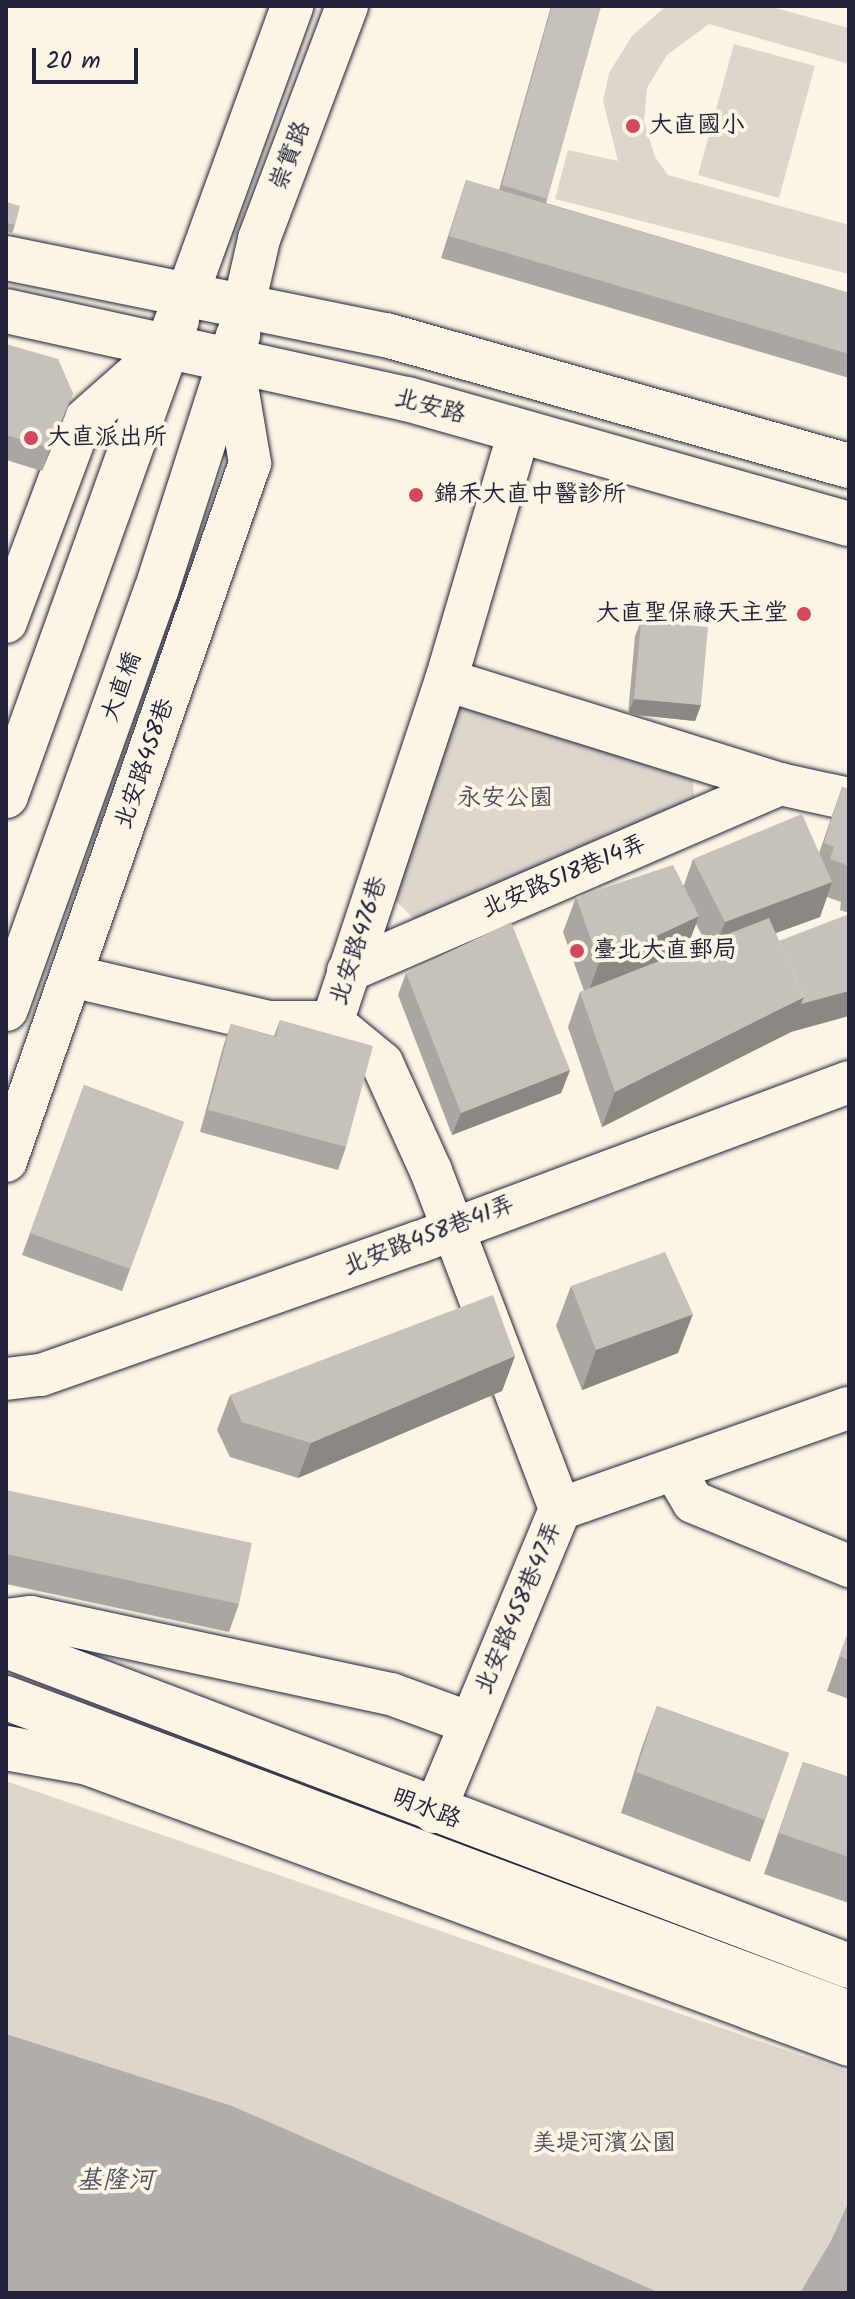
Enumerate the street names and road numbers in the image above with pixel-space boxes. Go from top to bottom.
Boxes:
street label: 崇實路 [265,117,317,195]
street label: 北安路 [391,384,469,430]
street label: 大直橋 [96,648,148,726]
street label: 北安路458巷 [109,695,181,833]
street label: 北安路518巷14弄 [478,829,650,925]
street label: 北安路476巷 [325,873,393,1009]
street label: 北安路458巷41弄 [339,1190,519,1282]
street label: 北安路458巷47弄 [470,1517,568,1699]
street label: 明水路 [387,1783,465,1835]

